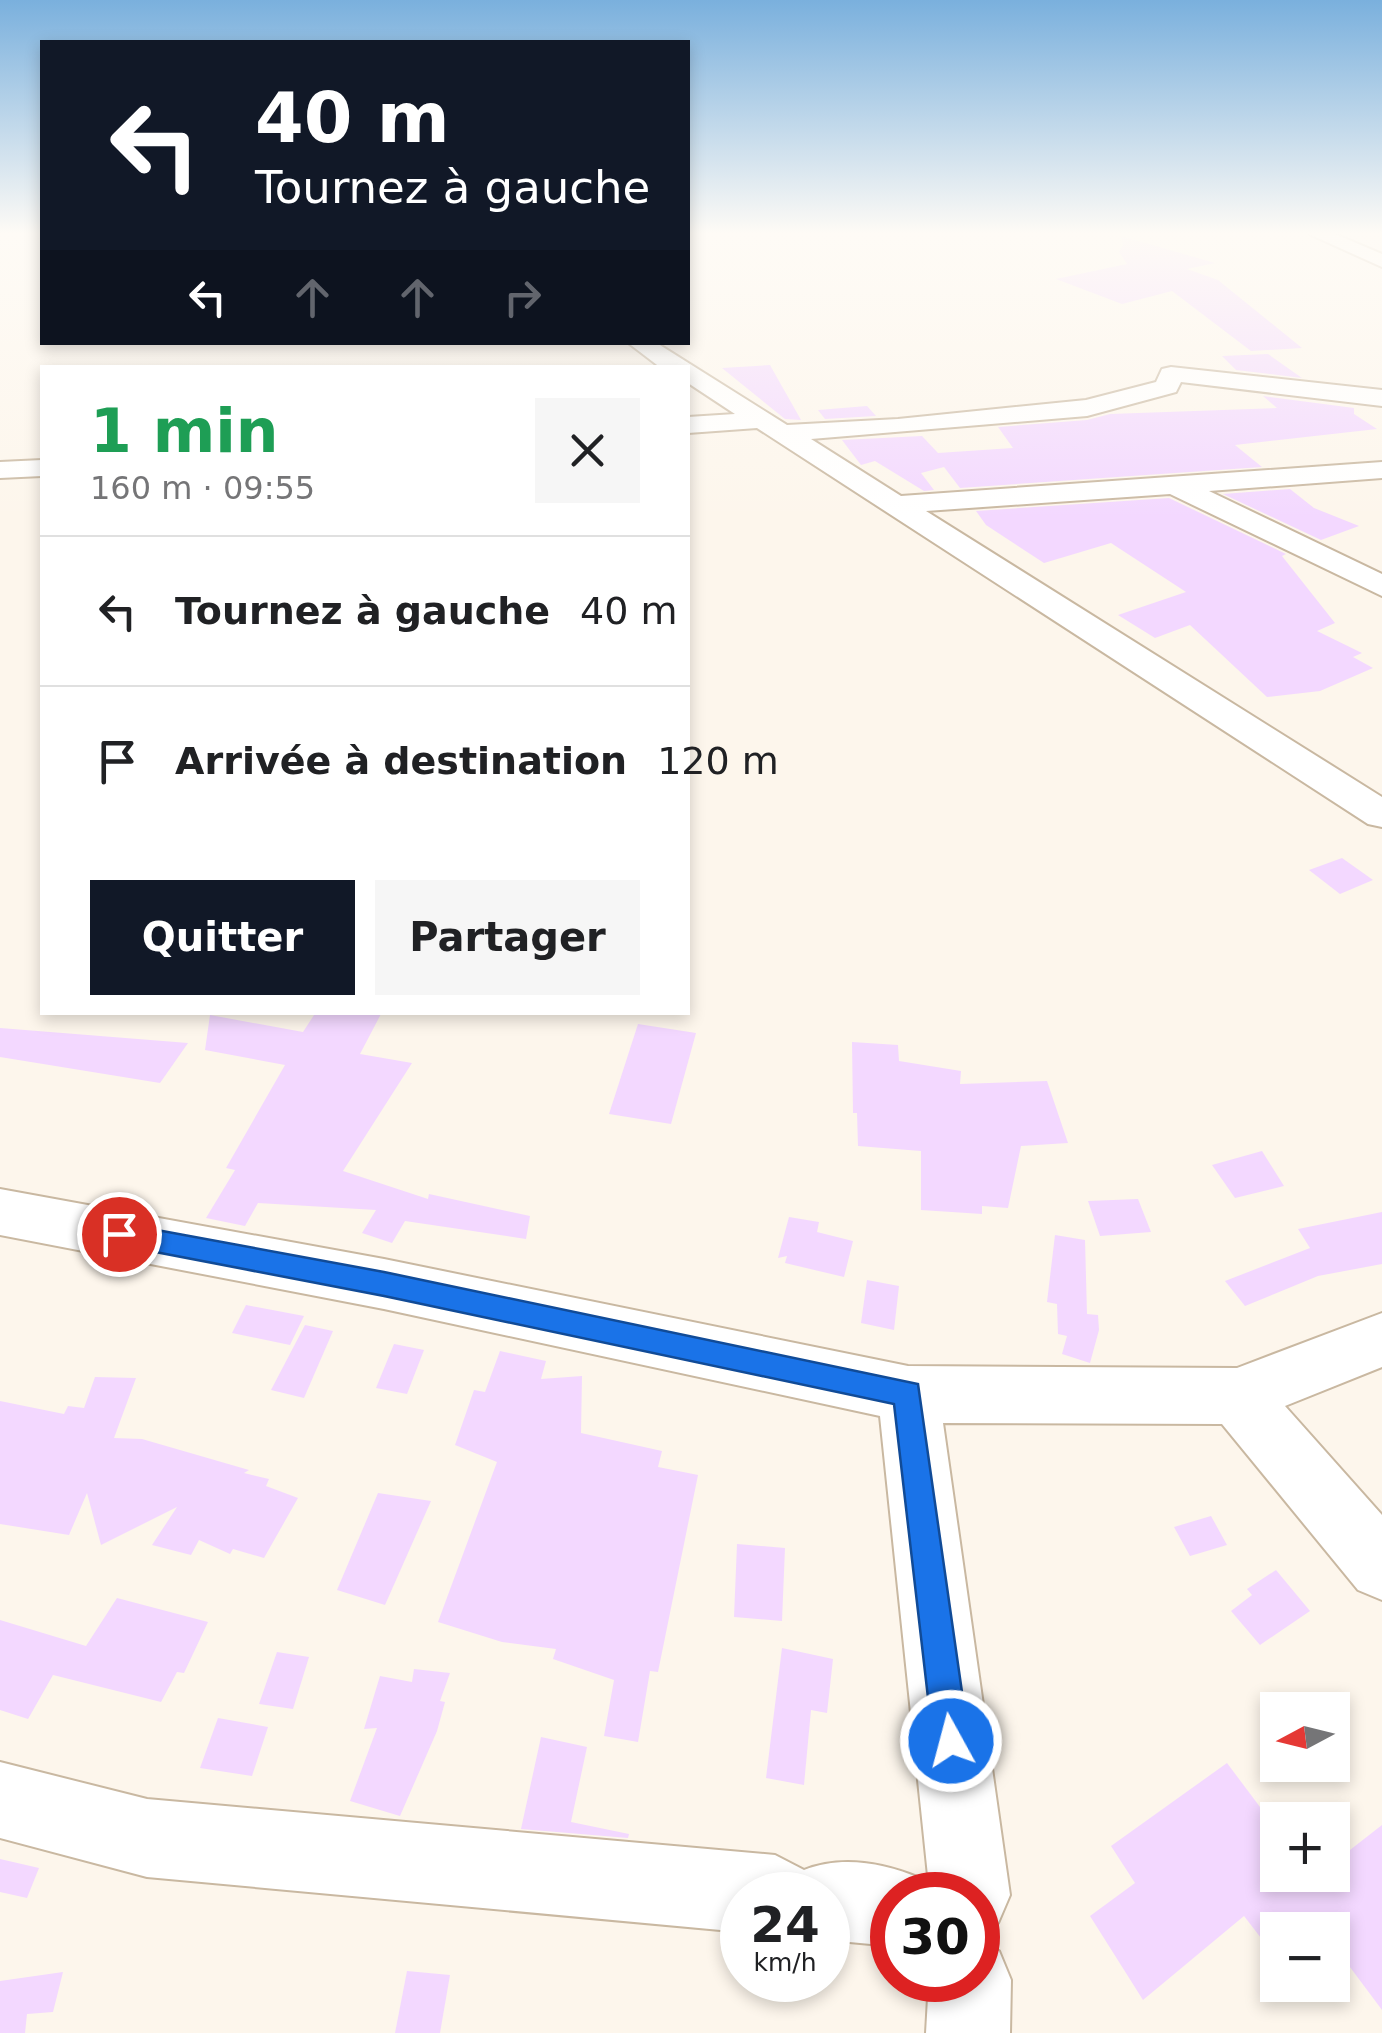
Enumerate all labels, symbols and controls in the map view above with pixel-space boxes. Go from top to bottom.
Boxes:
text: 40 m [255,77,450,159]
icon: left [90,80,220,210]
text: Tournez à gauche [255,161,650,214]
icon: left [180,270,235,325]
icon: ahead [285,270,340,325]
icon: ahead [390,270,445,325]
icon: right [495,270,550,325]
text: 1 min [90,396,278,466]
button: close [535,398,640,503]
text: 160 m · 09:55 [90,469,315,507]
icon: left [90,584,145,639]
text: Tournez à gauche [175,589,550,633]
text: 40 m [580,589,678,633]
icon: arrive [90,734,145,789]
text: Arrivée à destination [175,739,627,783]
text: 120 m [657,739,779,783]
button: Quitter [90,880,355,995]
button: Partager [375,880,640,995]
pin [77,1192,162,1277]
icon: arrive [92,1207,147,1262]
position arrow [899,1689,1003,1793]
north arrow [1260,1692,1350,1782]
map controls [1260,1692,1350,2002]
button: + [1260,1802,1350,1892]
speed limit sign: 30 [870,1872,1000,2002]
text: 24 [750,1896,820,1954]
button: − [1260,1912,1350,2002]
text: km/h [753,1948,817,1977]

